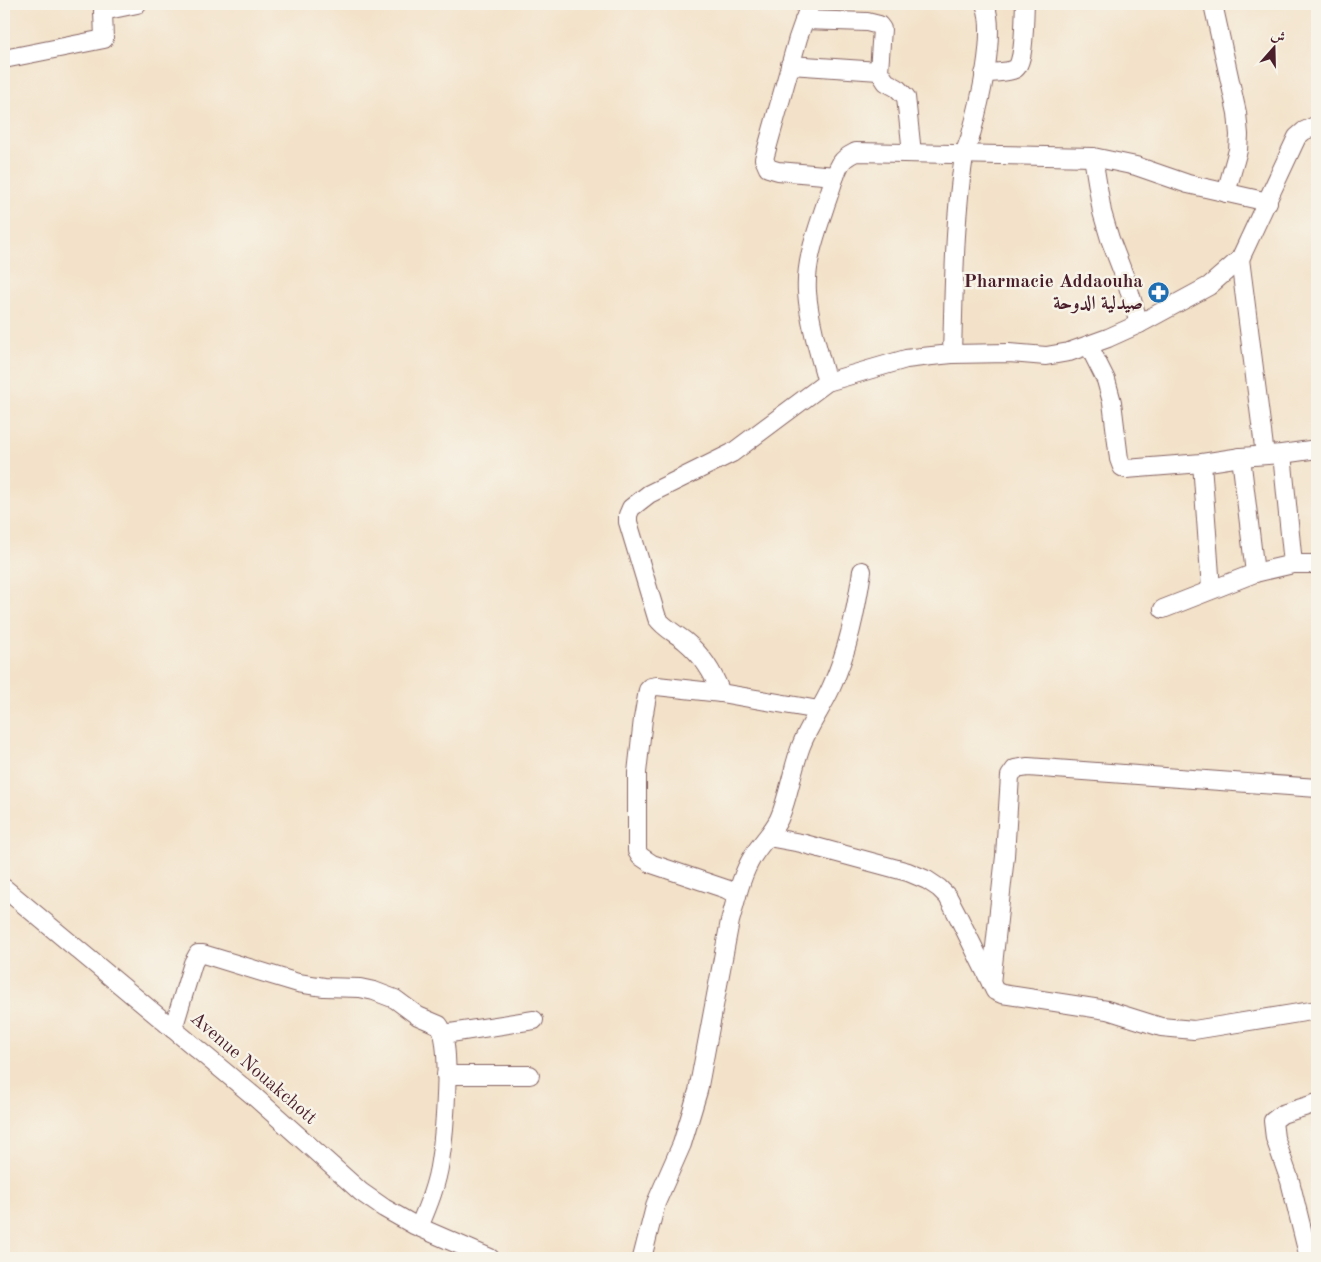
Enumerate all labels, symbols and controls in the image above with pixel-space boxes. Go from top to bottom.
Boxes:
north arrow [1248,22,1298,72]
text: ش [1269,28,1287,46]
place label: Pharmacie Addaouha صيدلية الدوحة [963,273,1143,314]
pharmacy icon: Pharmacie Addaouha صيدلية الدوحة [1147,281,1171,305]
street label: Avenue Nouakchott [186,1009,320,1129]

